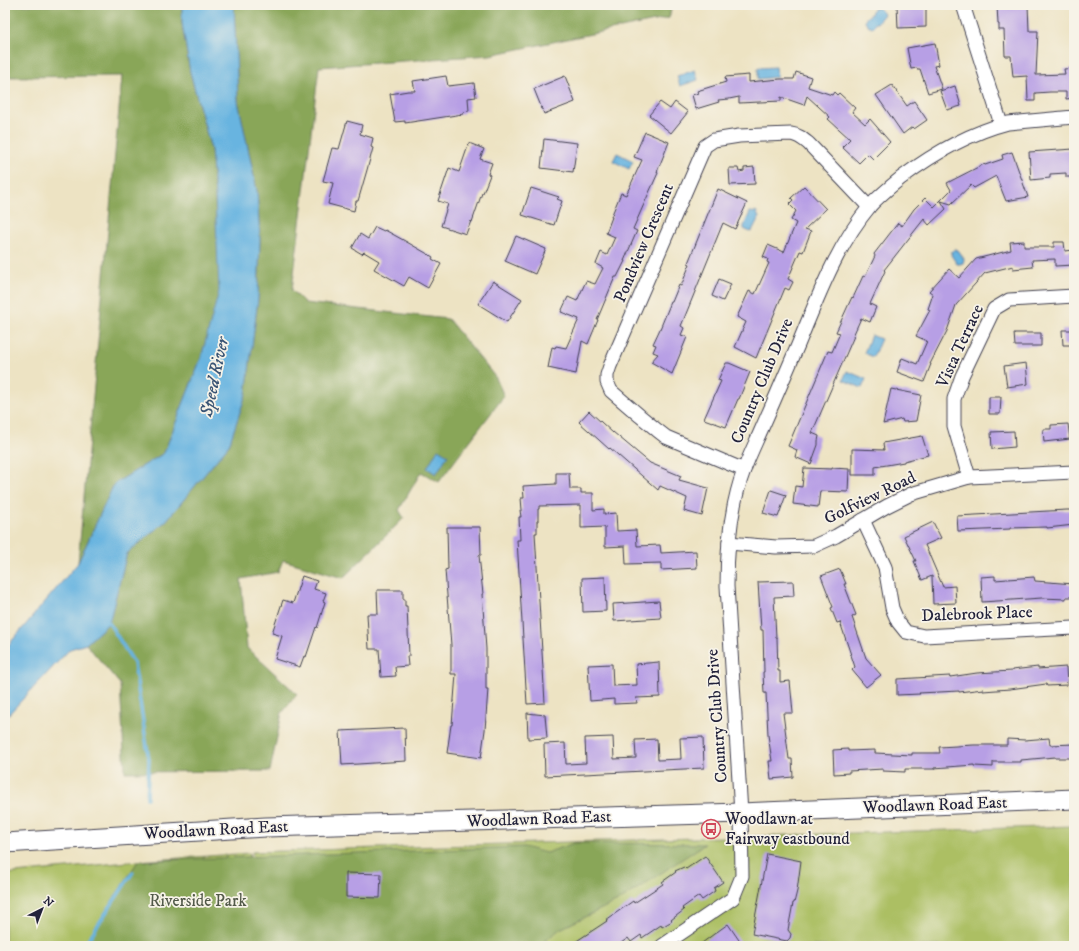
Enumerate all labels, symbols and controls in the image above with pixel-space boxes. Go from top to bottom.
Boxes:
street label: Pondview Crescent [609,180,679,306]
street label: Vista Terrace [931,301,989,392]
street label: Country Club Drive [726,315,798,447]
water label: Speed River [196,334,234,420]
street label: Golfview Road [820,466,920,530]
street label: Dalebrook Place [921,601,1033,627]
street label: Country Club Drive [701,648,733,784]
street label: Woodlawn Road East [861,791,1008,819]
street label: Woodlawn Road East [465,805,612,833]
place label: Woodlawn at Fairway eastbound [724,808,850,850]
street label: Woodlawn Road East [142,815,289,845]
bus stop icon: Woodlawn at Fairway eastbound [700,818,722,840]
north arrow [22,889,62,929]
park label: Riverside Park [149,890,247,912]
text: N [40,894,56,911]

